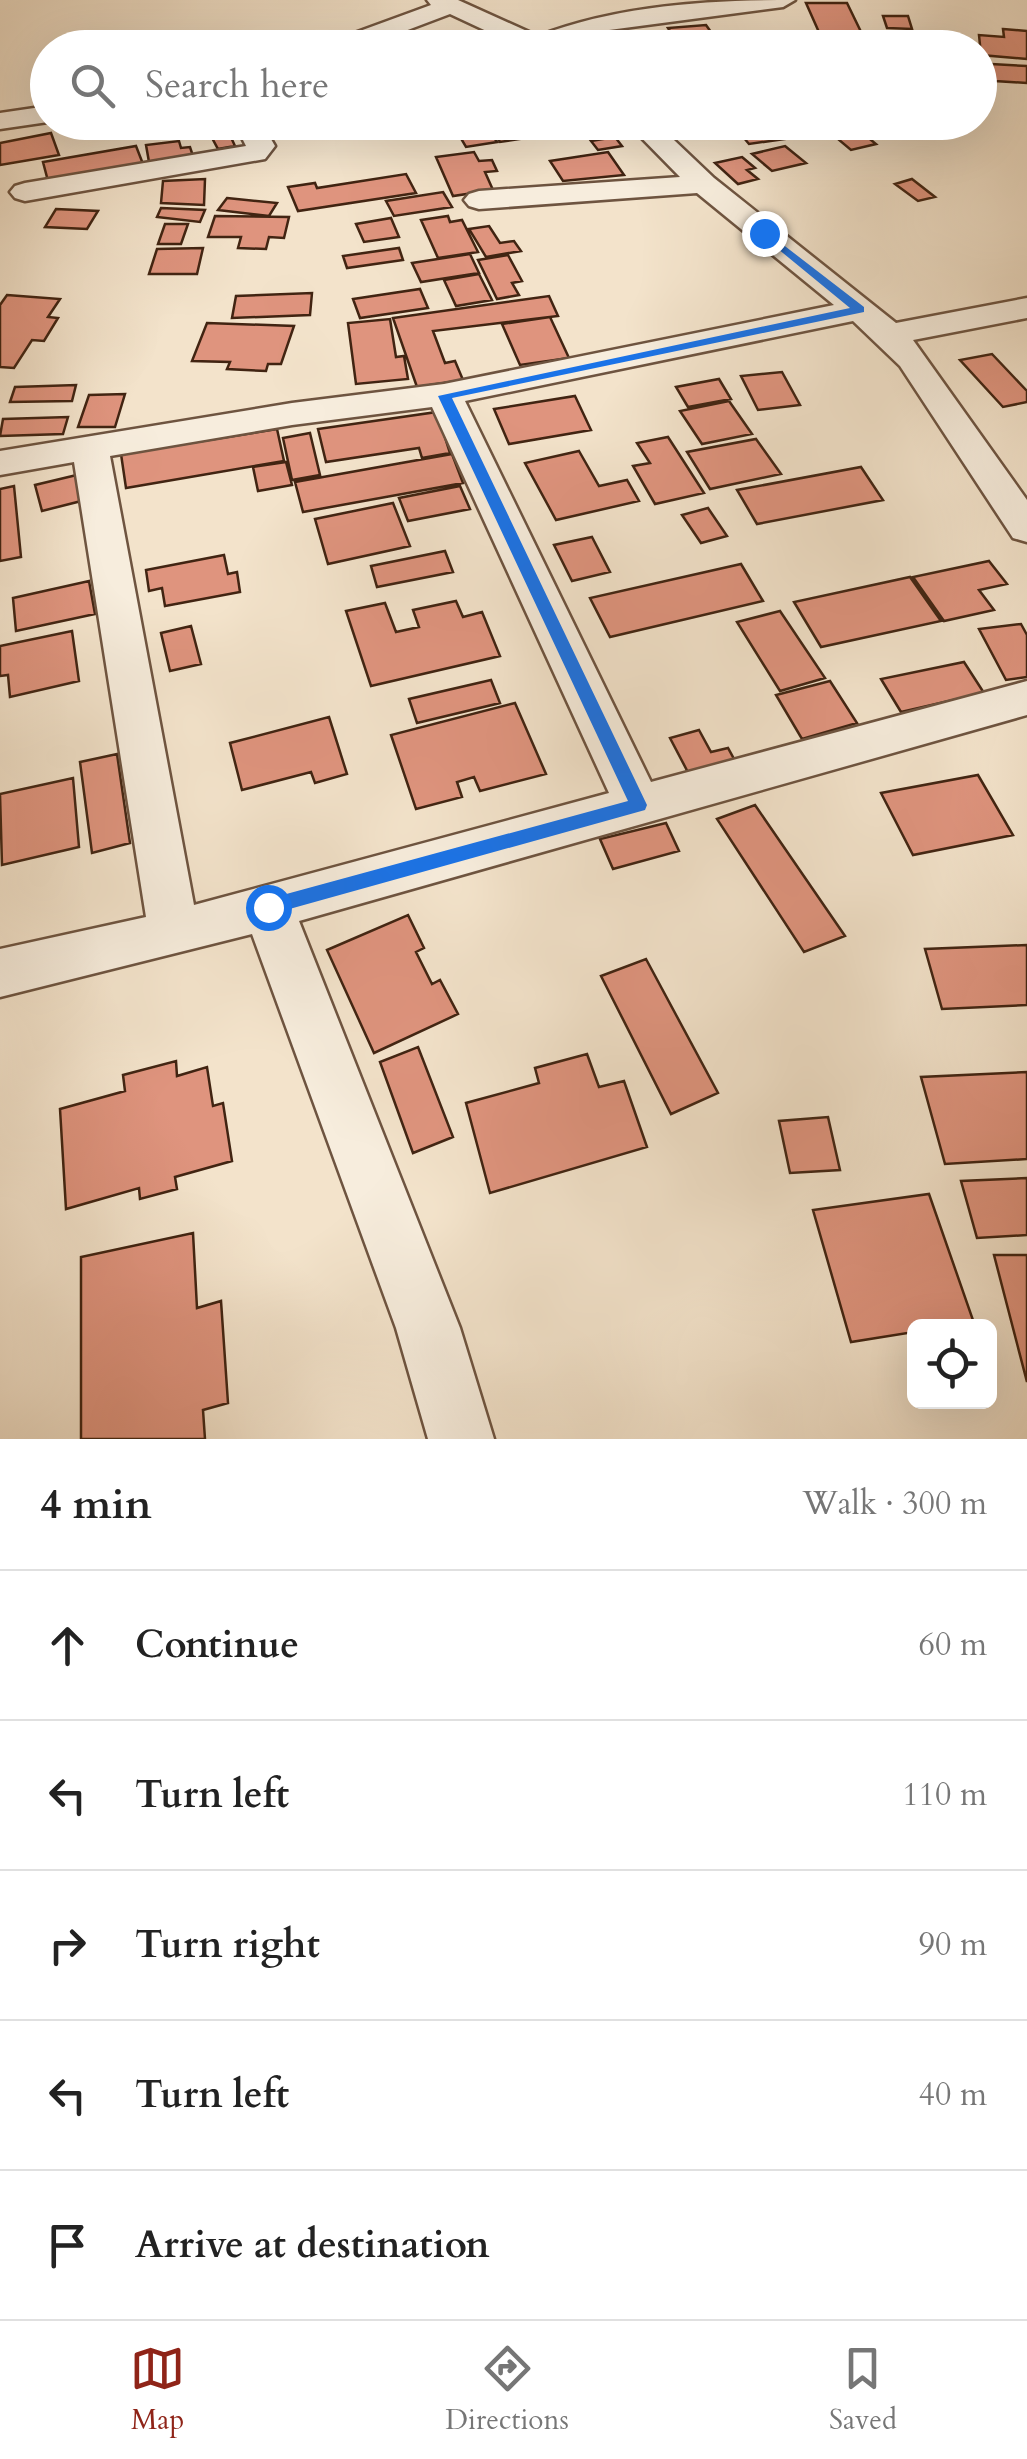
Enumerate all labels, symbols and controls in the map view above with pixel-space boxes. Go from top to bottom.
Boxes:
search box [30,30,997,140]
icon: search [65,58,120,113]
text: Search here [145,59,329,111]
route end [742,211,788,257]
route start [246,885,292,931]
map controls [907,1319,997,1409]
button: locate [907,1319,997,1409]
text: 4 min [40,1476,152,1533]
text: Walk · 300 m [802,1482,987,1526]
icon: ahead [40,1618,95,1673]
text: Continue [135,1619,299,1671]
text: 60 m [919,1623,987,1667]
icon: left [40,1768,95,1823]
text: Turn left [135,1769,289,1821]
text: 110 m [902,1773,987,1817]
icon: right [40,1918,95,1973]
text: Turn right [135,1919,320,1971]
text: 90 m [919,1923,987,1967]
icon: left [40,2068,95,2123]
text: Turn left [135,2069,289,2121]
text: 40 m [919,2073,987,2117]
icon: arrive [40,2218,95,2273]
text: Arrive at destination [135,2219,490,2271]
tab: Map [130,2341,185,2439]
tab: Directions [445,2341,569,2439]
tab: Saved [829,2341,897,2439]

